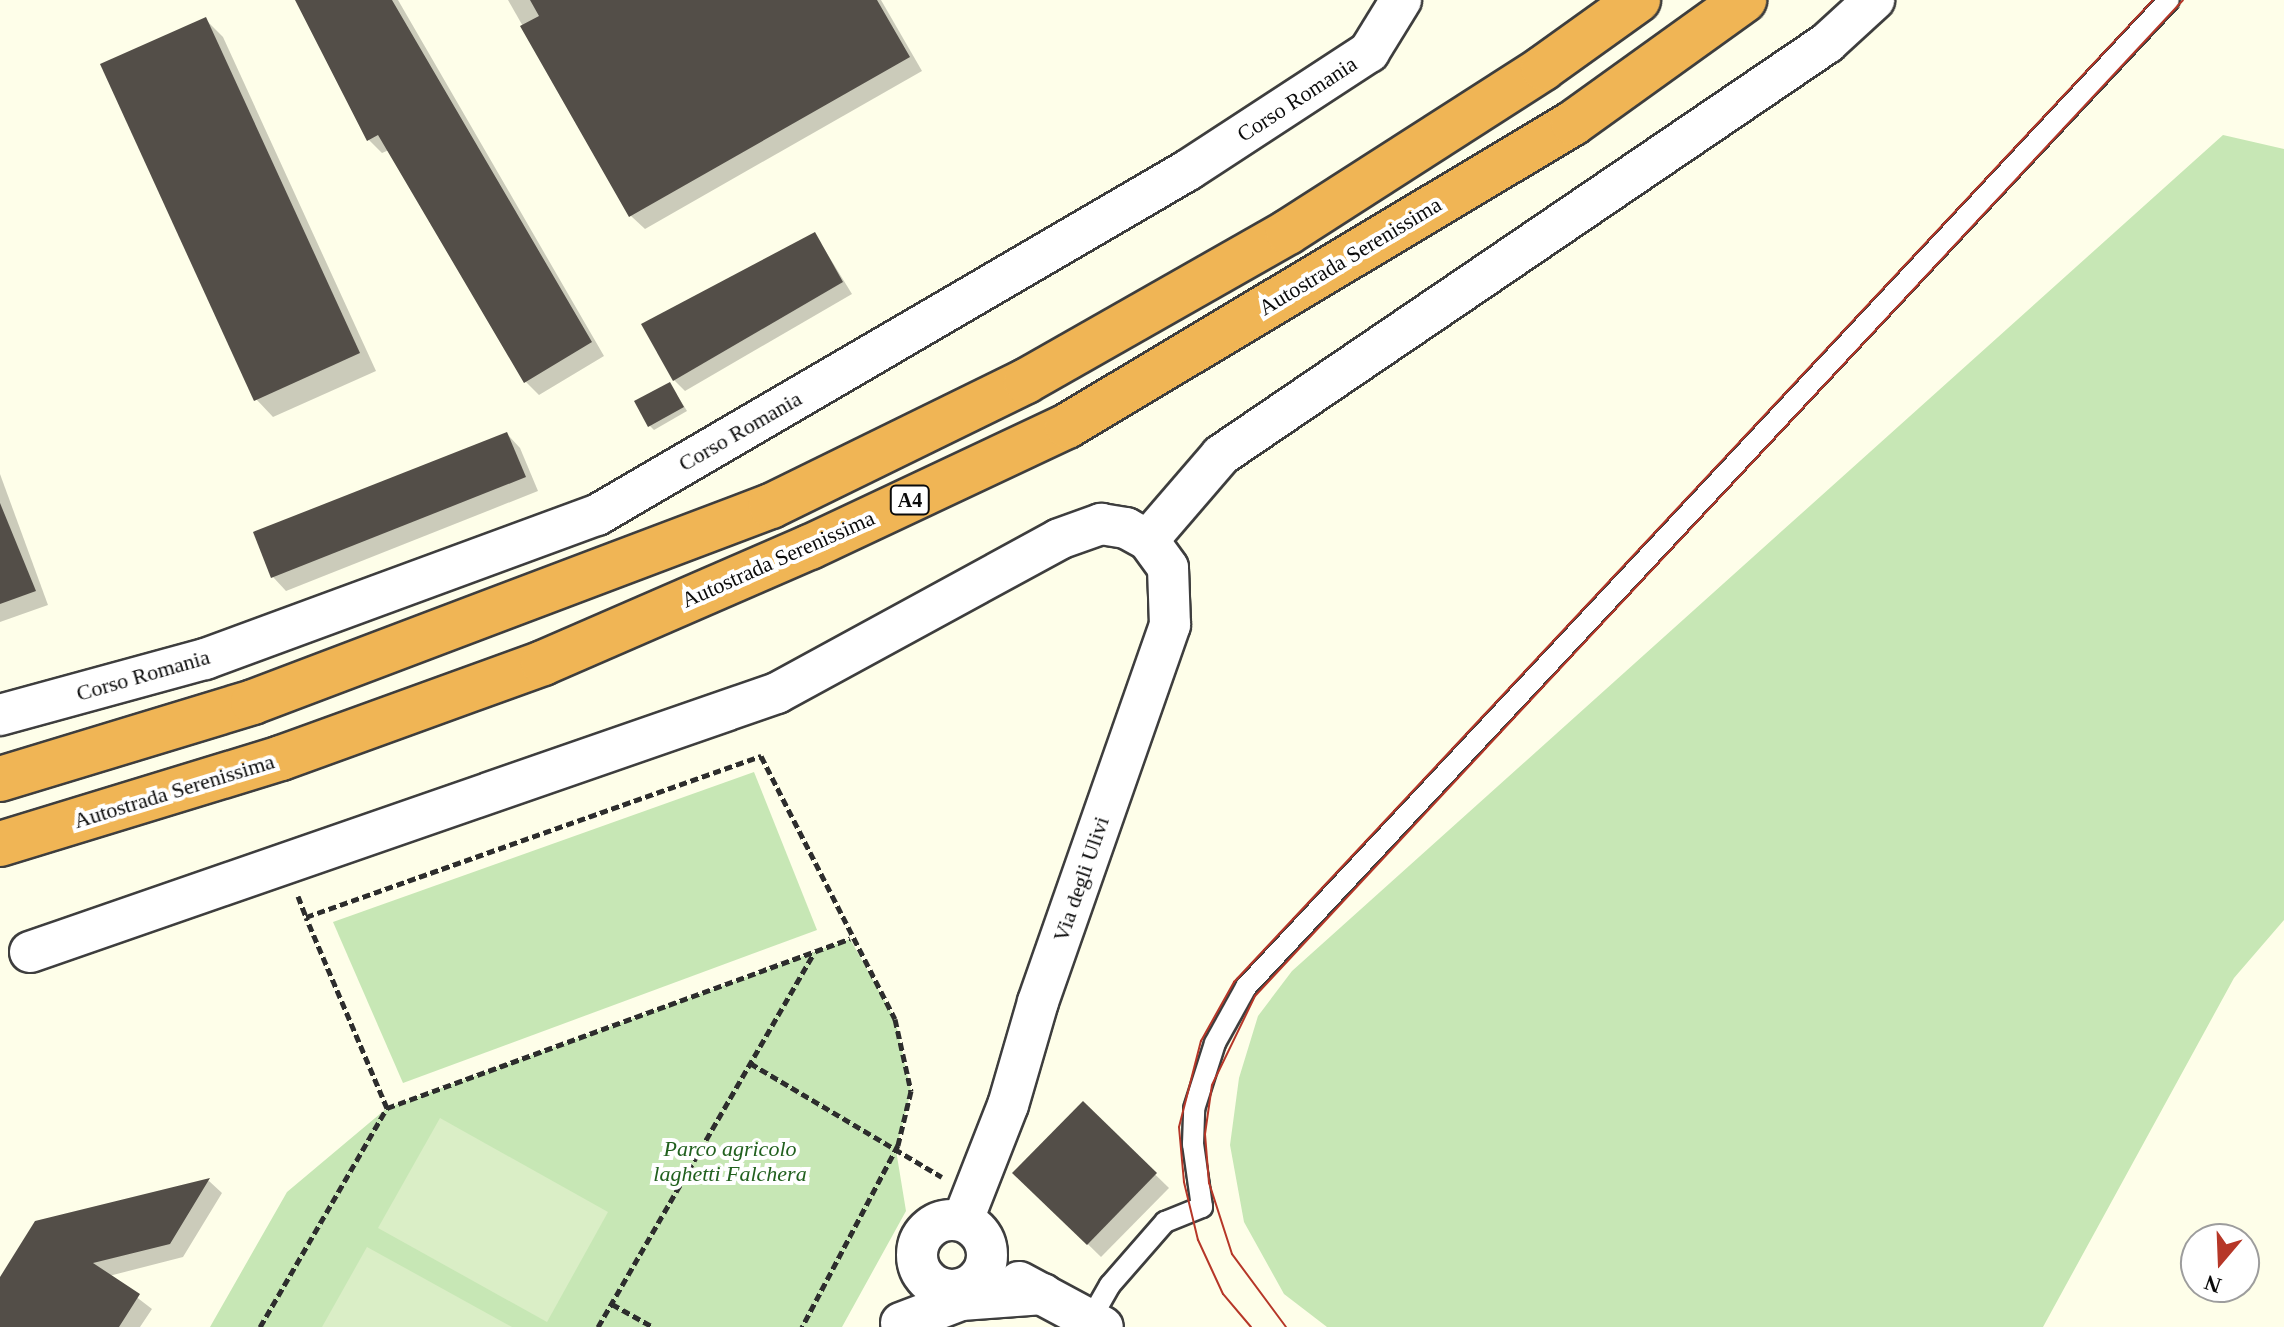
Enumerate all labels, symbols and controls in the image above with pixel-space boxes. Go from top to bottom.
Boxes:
street label: Corso Romania [1232,50,1362,148]
street label: Autostrada Serenissima [1254,191,1446,321]
street label: Corso Romania [674,385,806,477]
road number: A4 [888,484,932,516]
street label: Autostrada Serenissima [677,505,879,613]
street label: Corso Romania [73,643,213,707]
street label: Autostrada Serenissima [71,748,277,834]
street label: Via degli Ulivi [1047,813,1115,945]
park label: Parco agricolo laghetti Falchera [653,1135,807,1186]
north arrow [2180,1223,2260,1303]
text: N [2201,1270,2224,1299]

